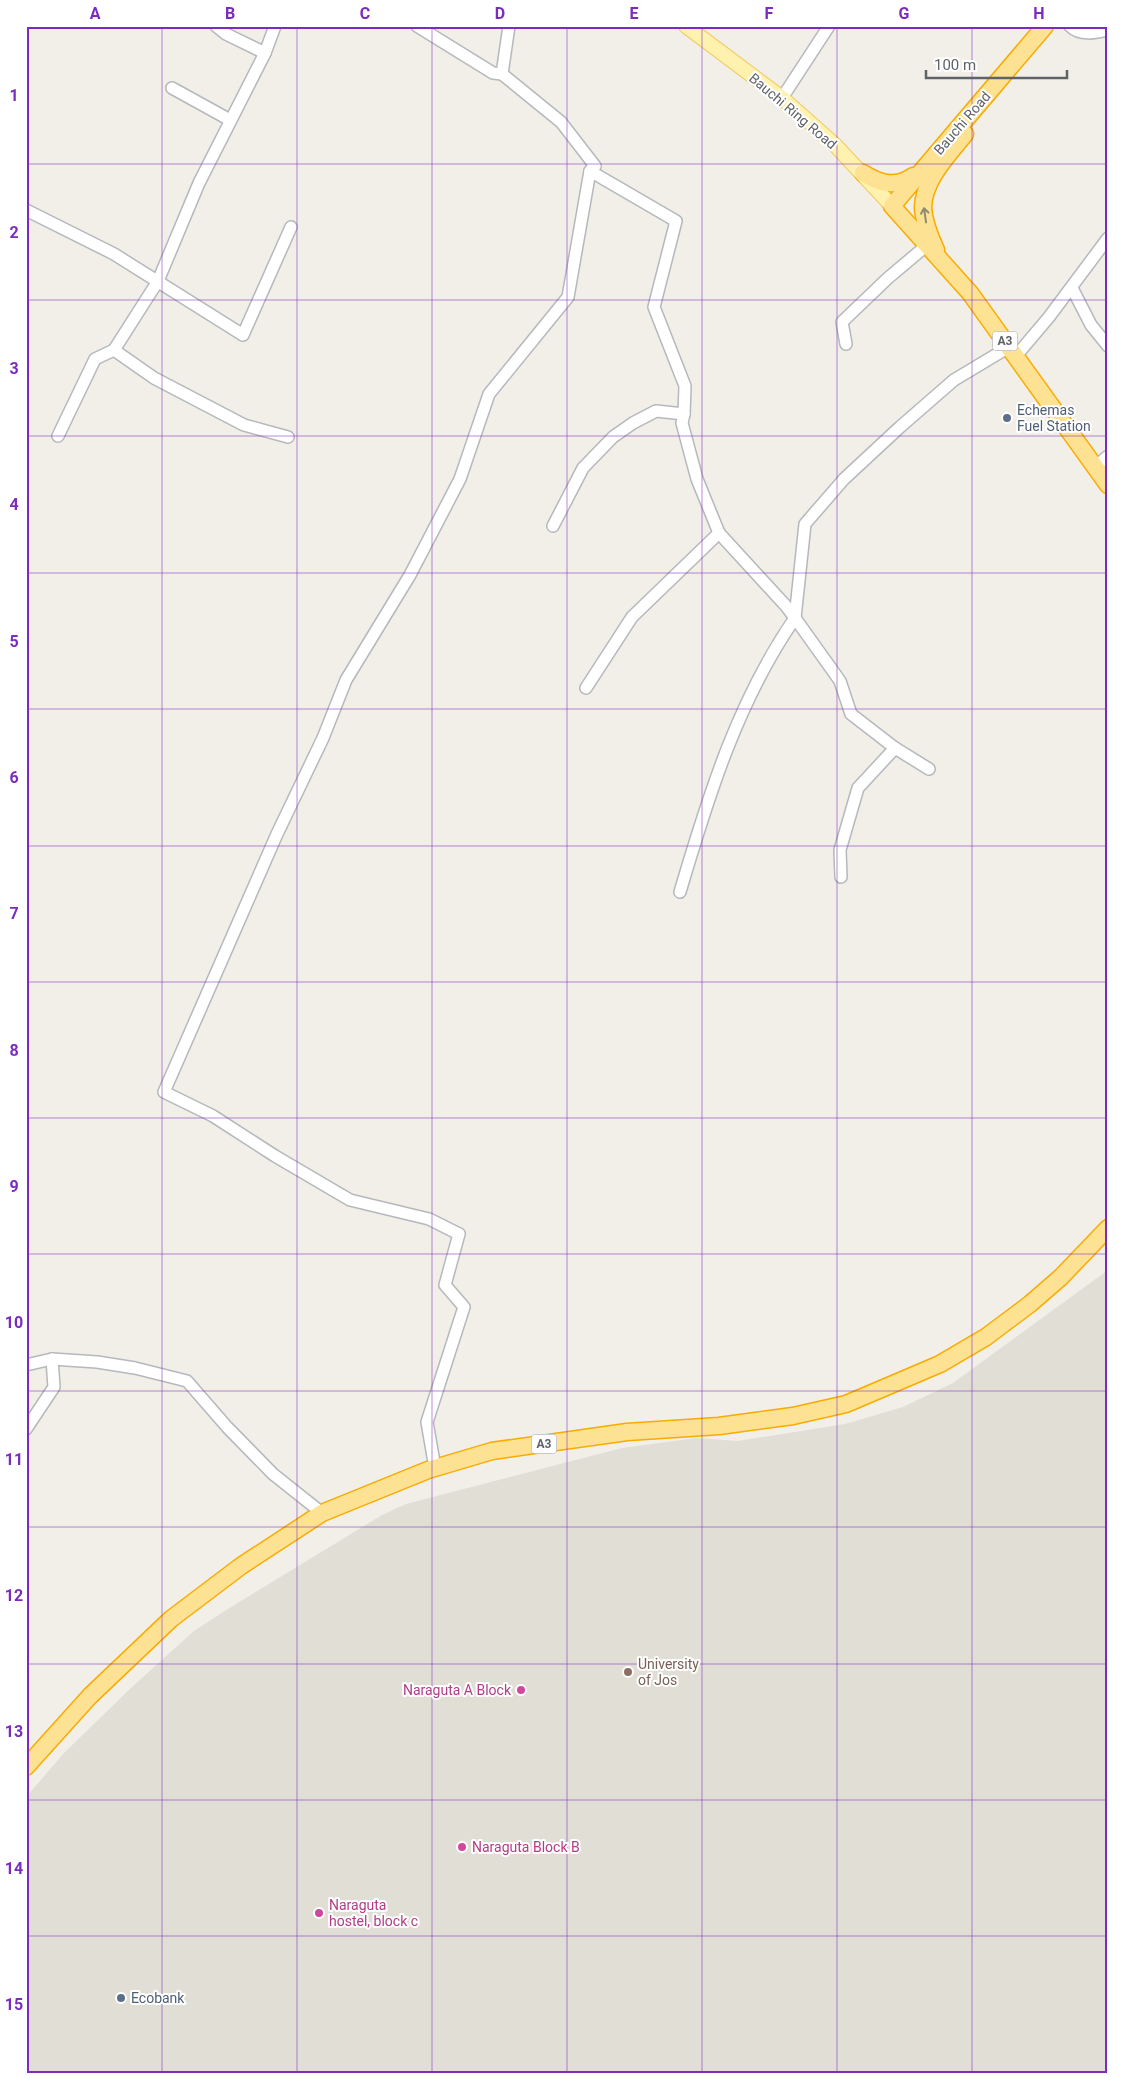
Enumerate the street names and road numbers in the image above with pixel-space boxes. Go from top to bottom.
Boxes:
street label: Bauchi Ring Road [746,70,840,152]
street label: Bauchi Road [930,88,994,158]
road number: A3 [992,332,1018,351]
road number: A3 [532,1435,556,1454]

